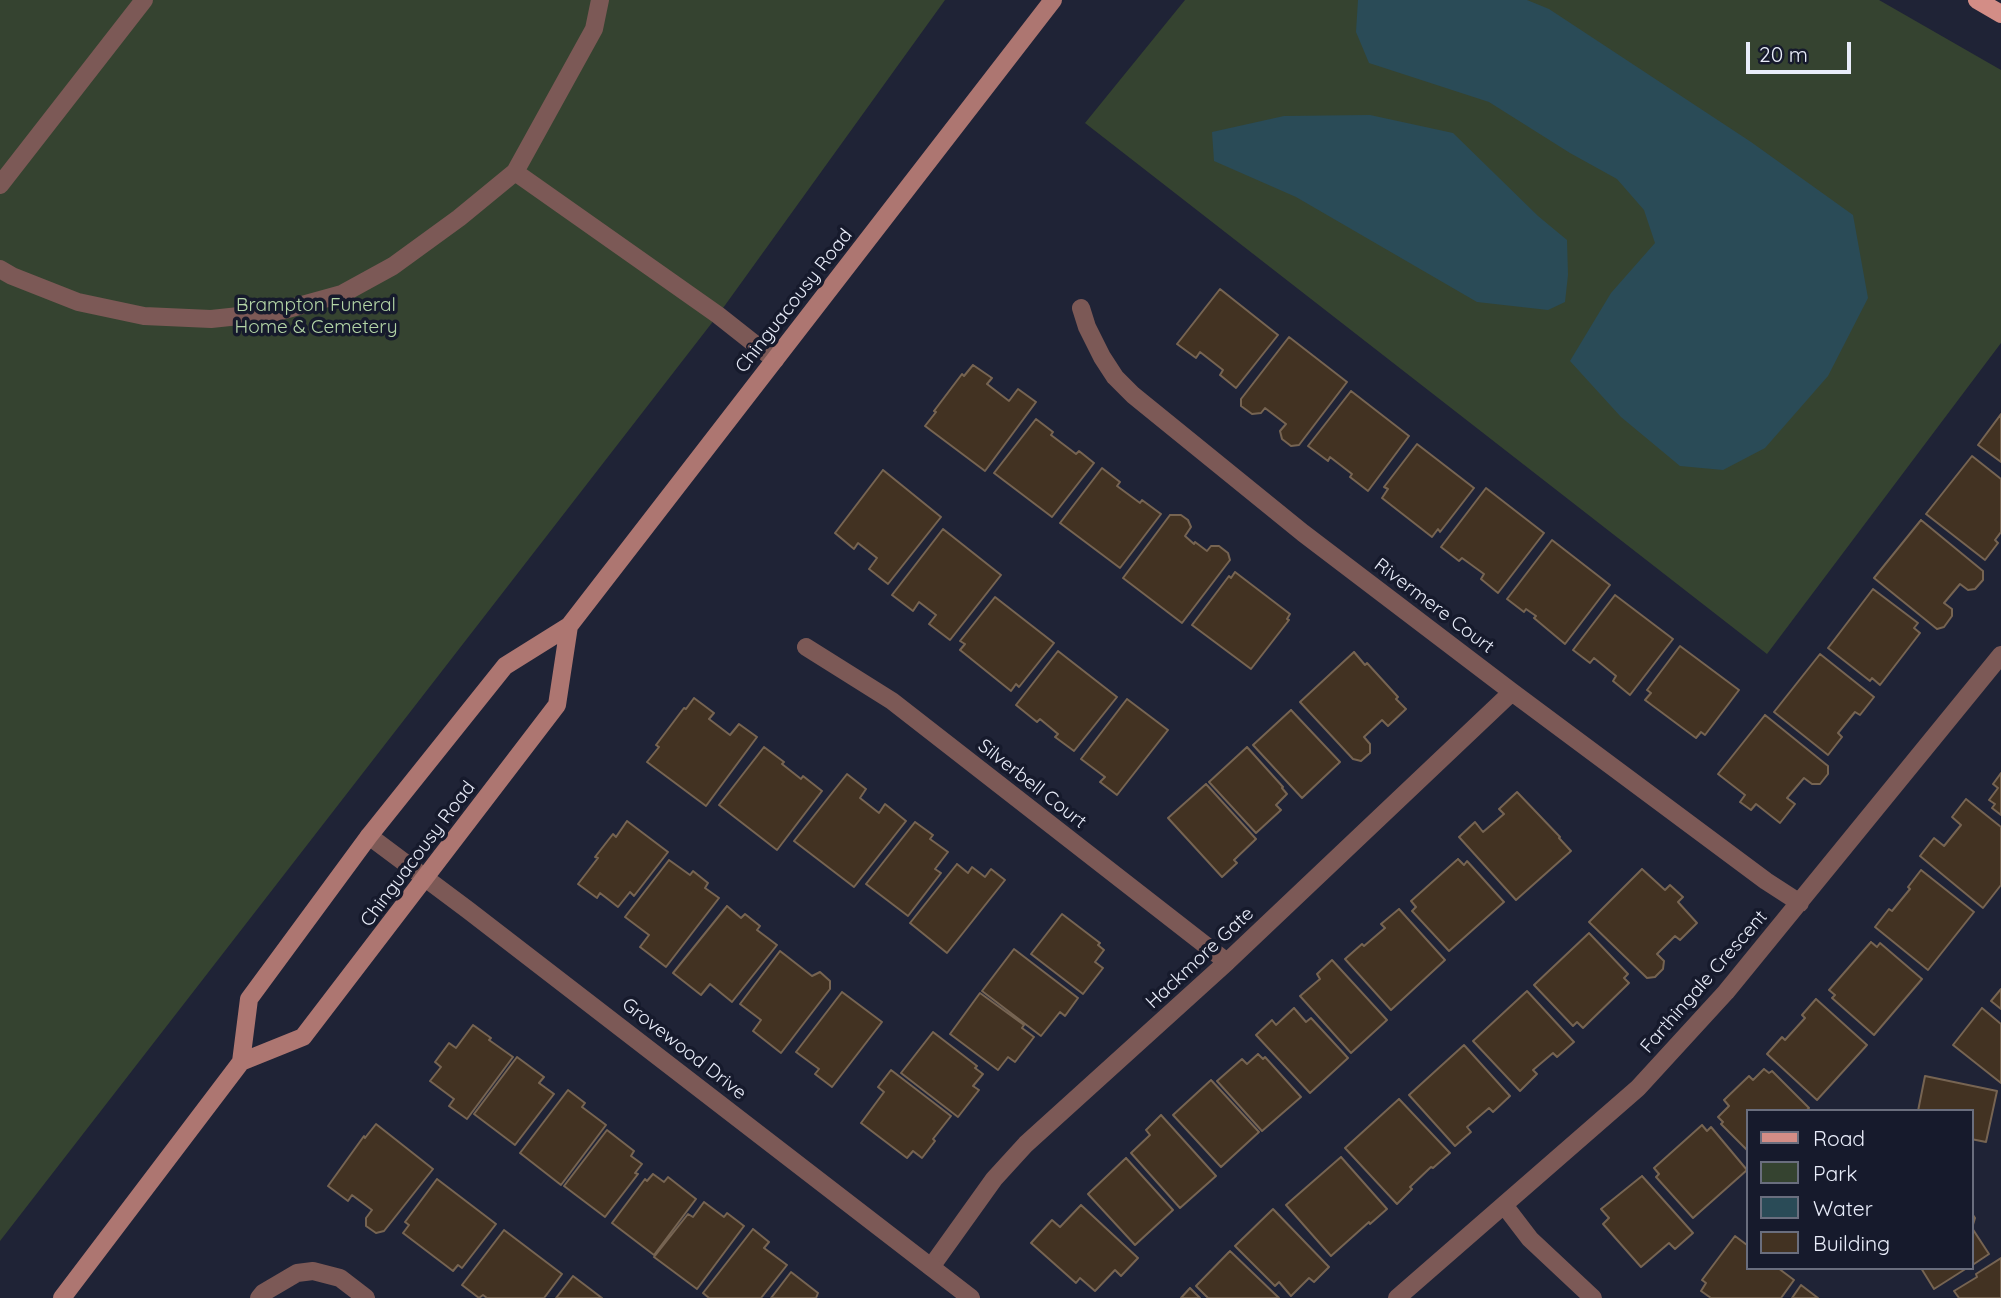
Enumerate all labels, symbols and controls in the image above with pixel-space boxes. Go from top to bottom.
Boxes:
scale bar [1749,28,1854,72]
text: 20 m [1759,41,1808,67]
street label: Chinguacousy Road [731,224,857,378]
park label: Brampton Funeral Home & Cemetery [235,294,397,338]
street label: Rivermere Court [1370,554,1498,658]
street label: Silverbell Court [973,735,1091,833]
street label: Chinguacousy Road [356,777,480,931]
street label: Hackmore Gate [1141,902,1259,1014]
street label: Farthingale Crescent [1636,906,1772,1058]
street label: Grovewood Drive [617,993,751,1105]
legend [1745,1109,1973,1270]
text: Road [1813,1125,1865,1151]
text: Park [1813,1160,1857,1186]
text: Water [1813,1195,1873,1221]
text: Building [1813,1230,1890,1256]

